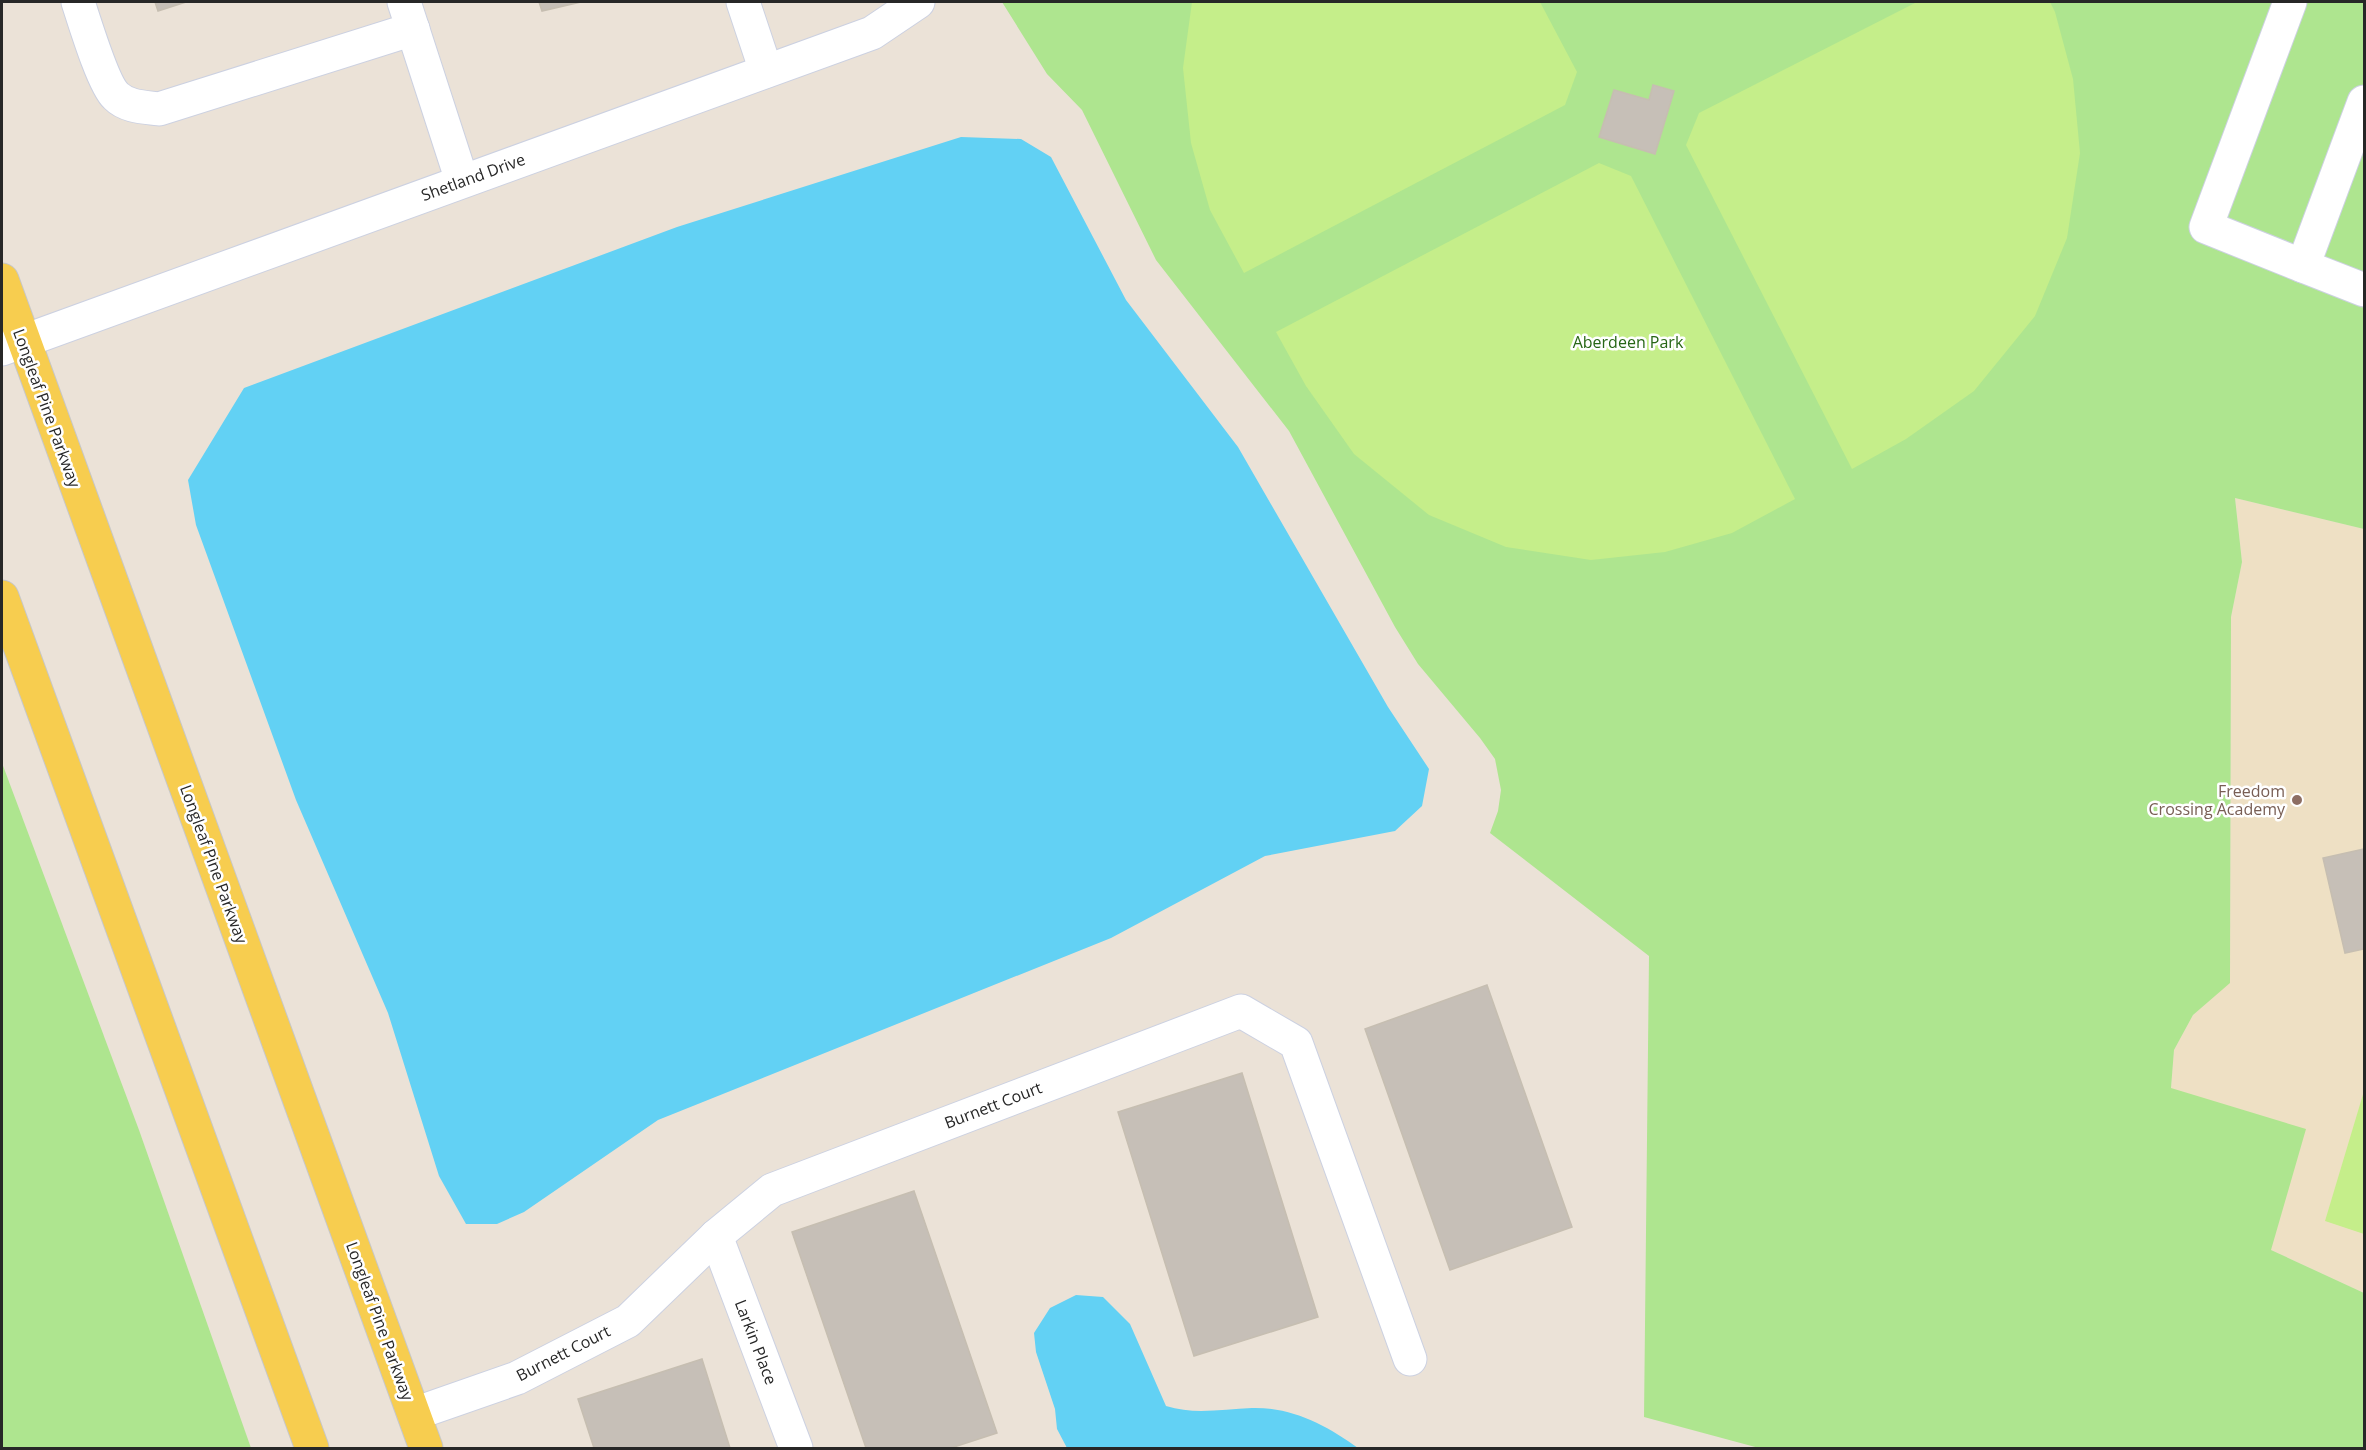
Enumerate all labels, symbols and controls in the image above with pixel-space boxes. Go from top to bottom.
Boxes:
street label: Shetland Drive [418,148,528,206]
street label: Longleaf Pine Parkway [8,326,86,491]
park label: Aberdeen Park [1573,331,1684,353]
place label: Freedom Crossing Academy [2149,780,2286,820]
street label: Longleaf Pine Parkway [175,782,253,947]
marker: Freedom Crossing Academy [2290,793,2304,807]
street label: Burnett Court [941,1076,1045,1134]
street label: Longleaf Pine Parkway [341,1239,419,1404]
street label: Larkin Place [730,1296,782,1388]
street label: Burnett Court [512,1320,614,1386]

